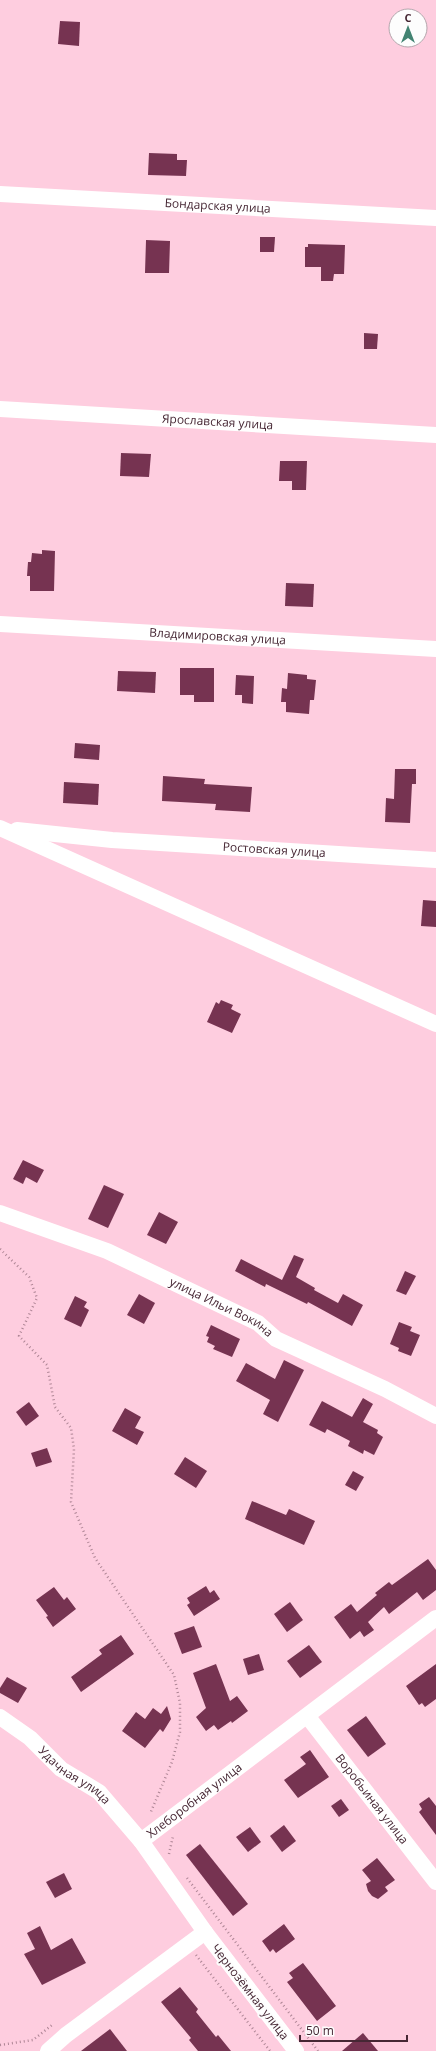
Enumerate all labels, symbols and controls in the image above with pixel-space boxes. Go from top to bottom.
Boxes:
north arrow [388,8,428,48]
text: С [404,10,412,25]
street label: Бондарская улица [164,194,271,217]
street label: Ярославская улица [162,410,274,433]
street label: Владимировская улица [149,624,286,648]
street label: Ростовская улица [222,838,326,861]
street label: улица Ильи Вокина [167,1273,277,1341]
street label: Удачная улица [35,1742,115,1808]
street label: Воробьиная улица [332,1750,413,1848]
street label: Хлеборобная улица [143,1759,245,1842]
street label: Чернозёмная улица [208,1940,293,2043]
scale bar [300,2017,407,2043]
text: 50 m [306,2022,334,2039]

